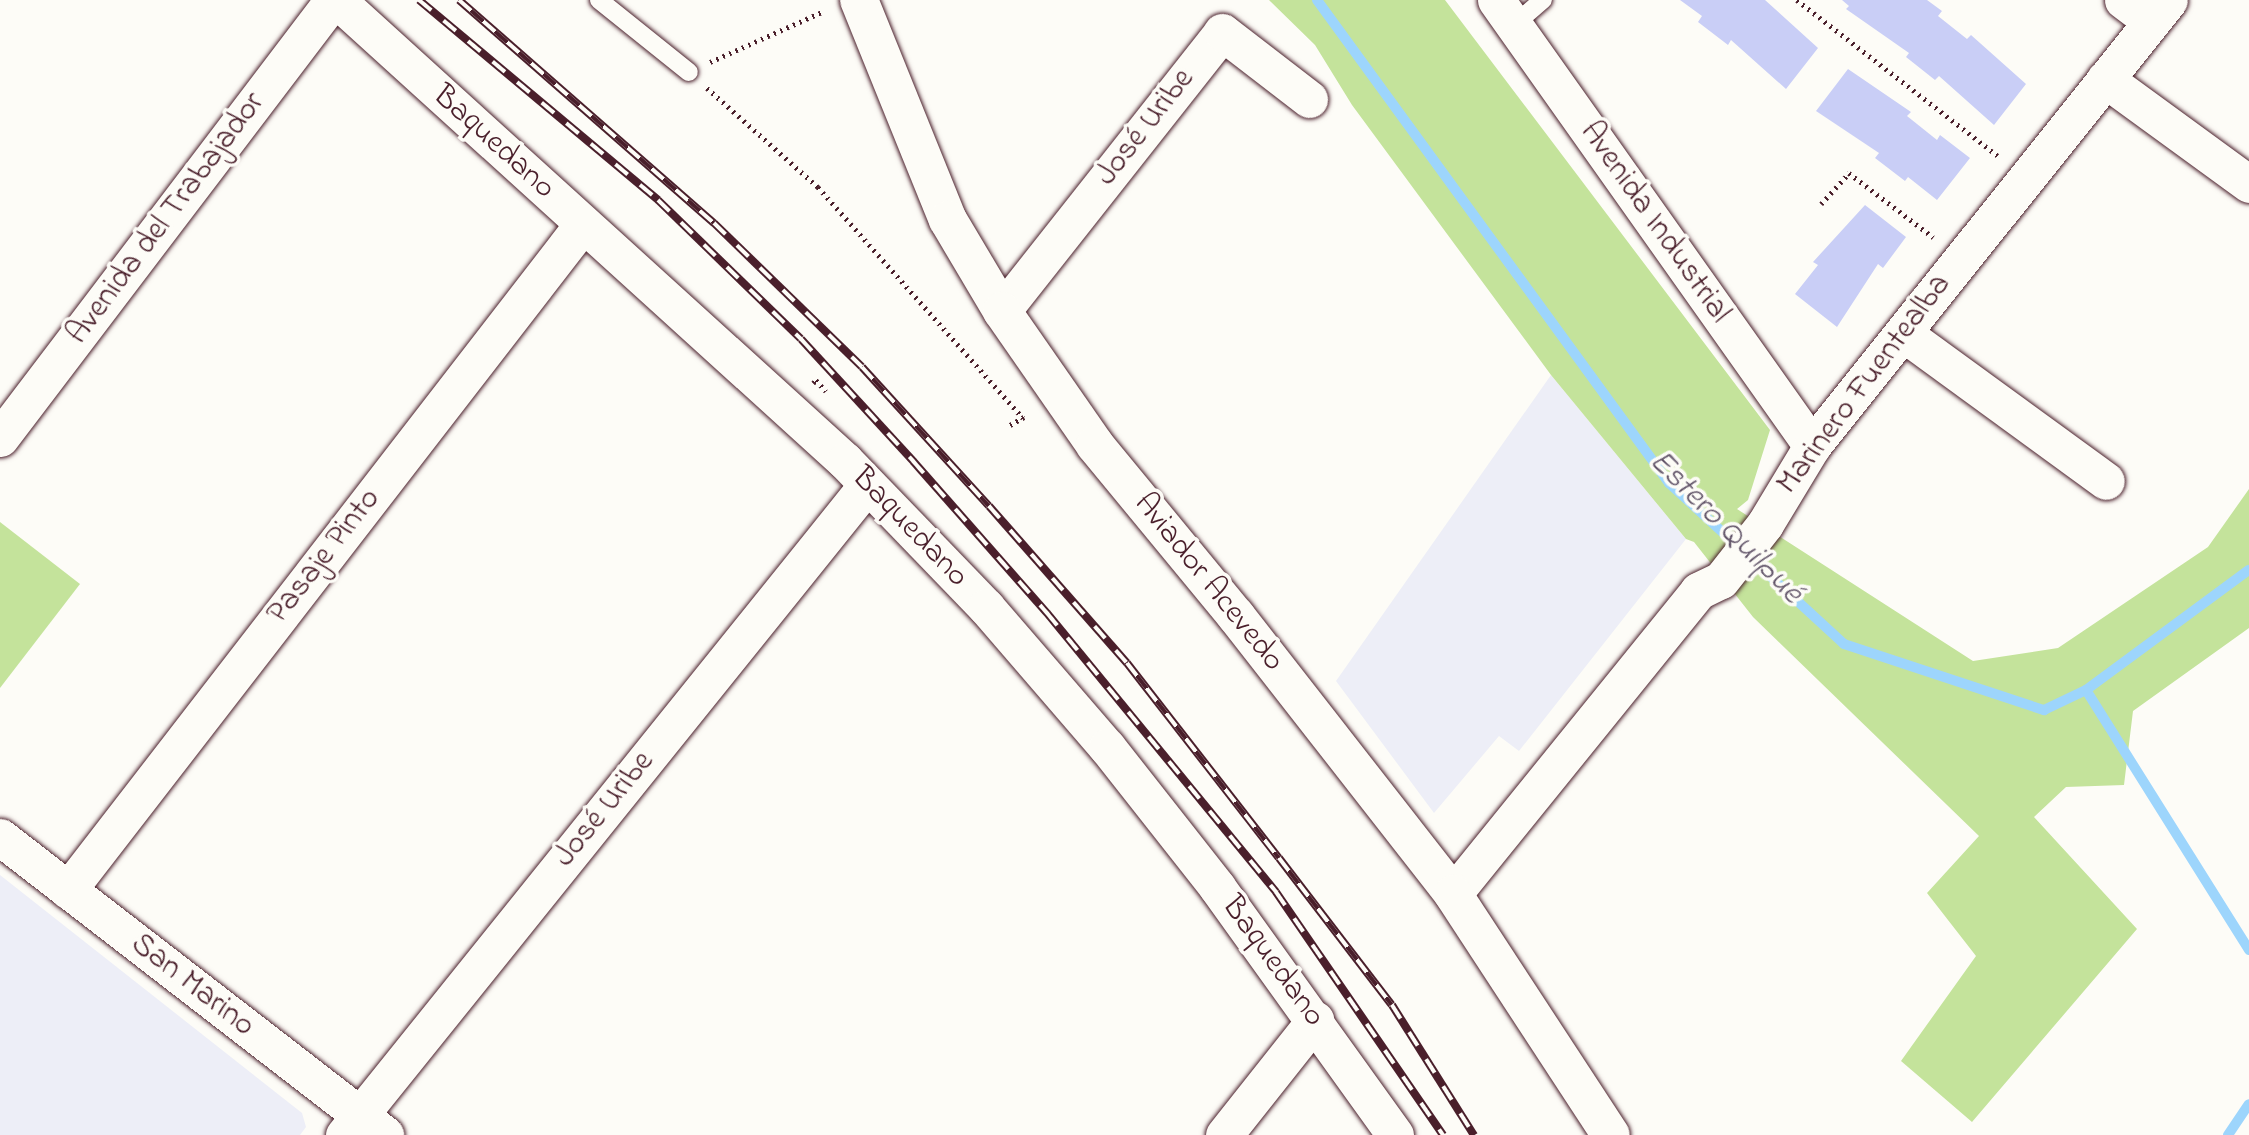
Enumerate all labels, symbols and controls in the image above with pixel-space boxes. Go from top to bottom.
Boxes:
street label: José Uribe [1088,62,1204,194]
street label: Baquedano [424,78,562,208]
street label: Avenida del Trabajador [60,85,274,353]
street label: Avenida Industrial [1570,115,1738,331]
street label: Marinero Fuentealba [1770,267,1960,503]
water label: Estero Quilpué [1640,443,1810,613]
street label: Baquedano [842,460,976,596]
street label: Pasaje Pinto [260,481,390,633]
street label: Aviador Acevedo [1124,486,1292,680]
street label: José Uribe [547,744,663,876]
street label: Baquedano [1212,889,1332,1035]
street label: San Marino [122,926,262,1046]

